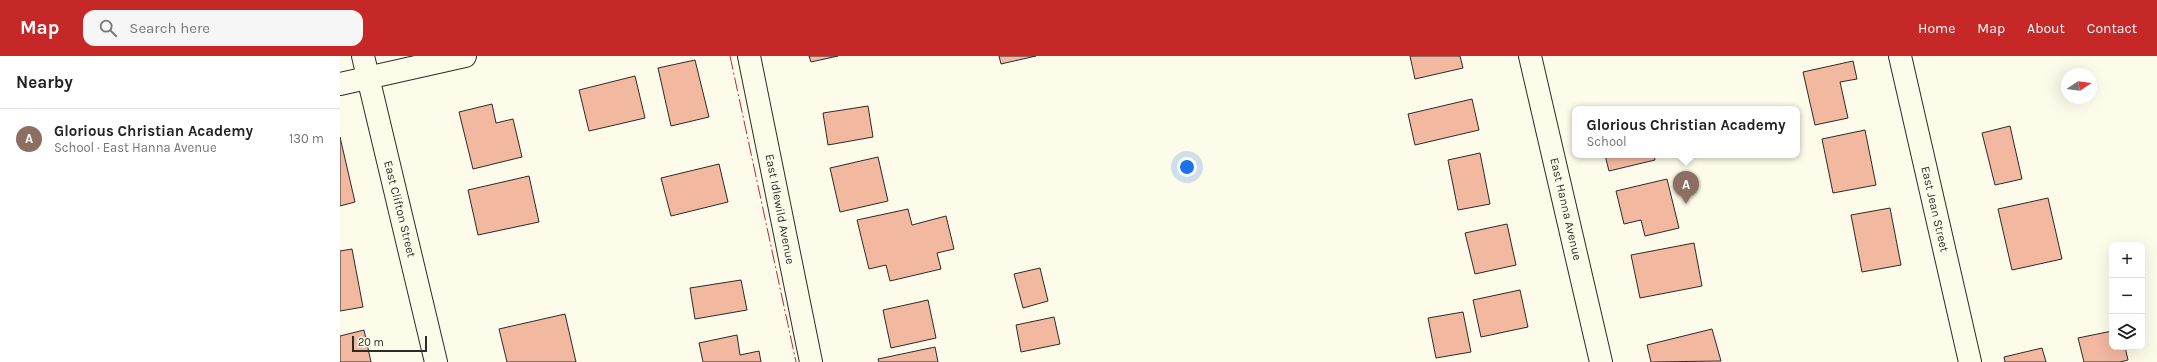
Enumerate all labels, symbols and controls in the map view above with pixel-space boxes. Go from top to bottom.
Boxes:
search box [83,10,363,46]
text: Map [20,17,59,39]
icon: search [97,17,119,39]
text: Search here [129,19,210,37]
text: Home [1918,20,1955,37]
text: Map [1977,20,2005,37]
text: About [2027,20,2065,37]
text: Contact [2087,20,2137,37]
north arrow [2061,68,2097,104]
text: Nearby [16,72,73,92]
popup [1572,106,1800,158]
text: Glorious Christian Academy [1587,116,1786,134]
text: Glorious Christian Academy [54,122,253,140]
text: A [25,131,33,146]
text: 130 m [289,131,324,146]
text: School [1587,134,1627,149]
text: School · East Hanna Avenue [54,140,217,155]
street label: East Idlewild Avenue [762,153,798,265]
street label: East Hanna Avenue [1547,156,1585,262]
your location [1177,157,1197,177]
street label: East Clifton Street [381,159,419,259]
street label: East Jean Street [1918,165,1952,254]
pin: A [1673,171,1699,204]
map controls [2109,242,2145,350]
button: + [2109,242,2145,278]
button: − [2109,278,2145,314]
button: layers [2109,314,2145,350]
scale bar [352,334,427,353]
text: 20 m [358,336,384,349]

